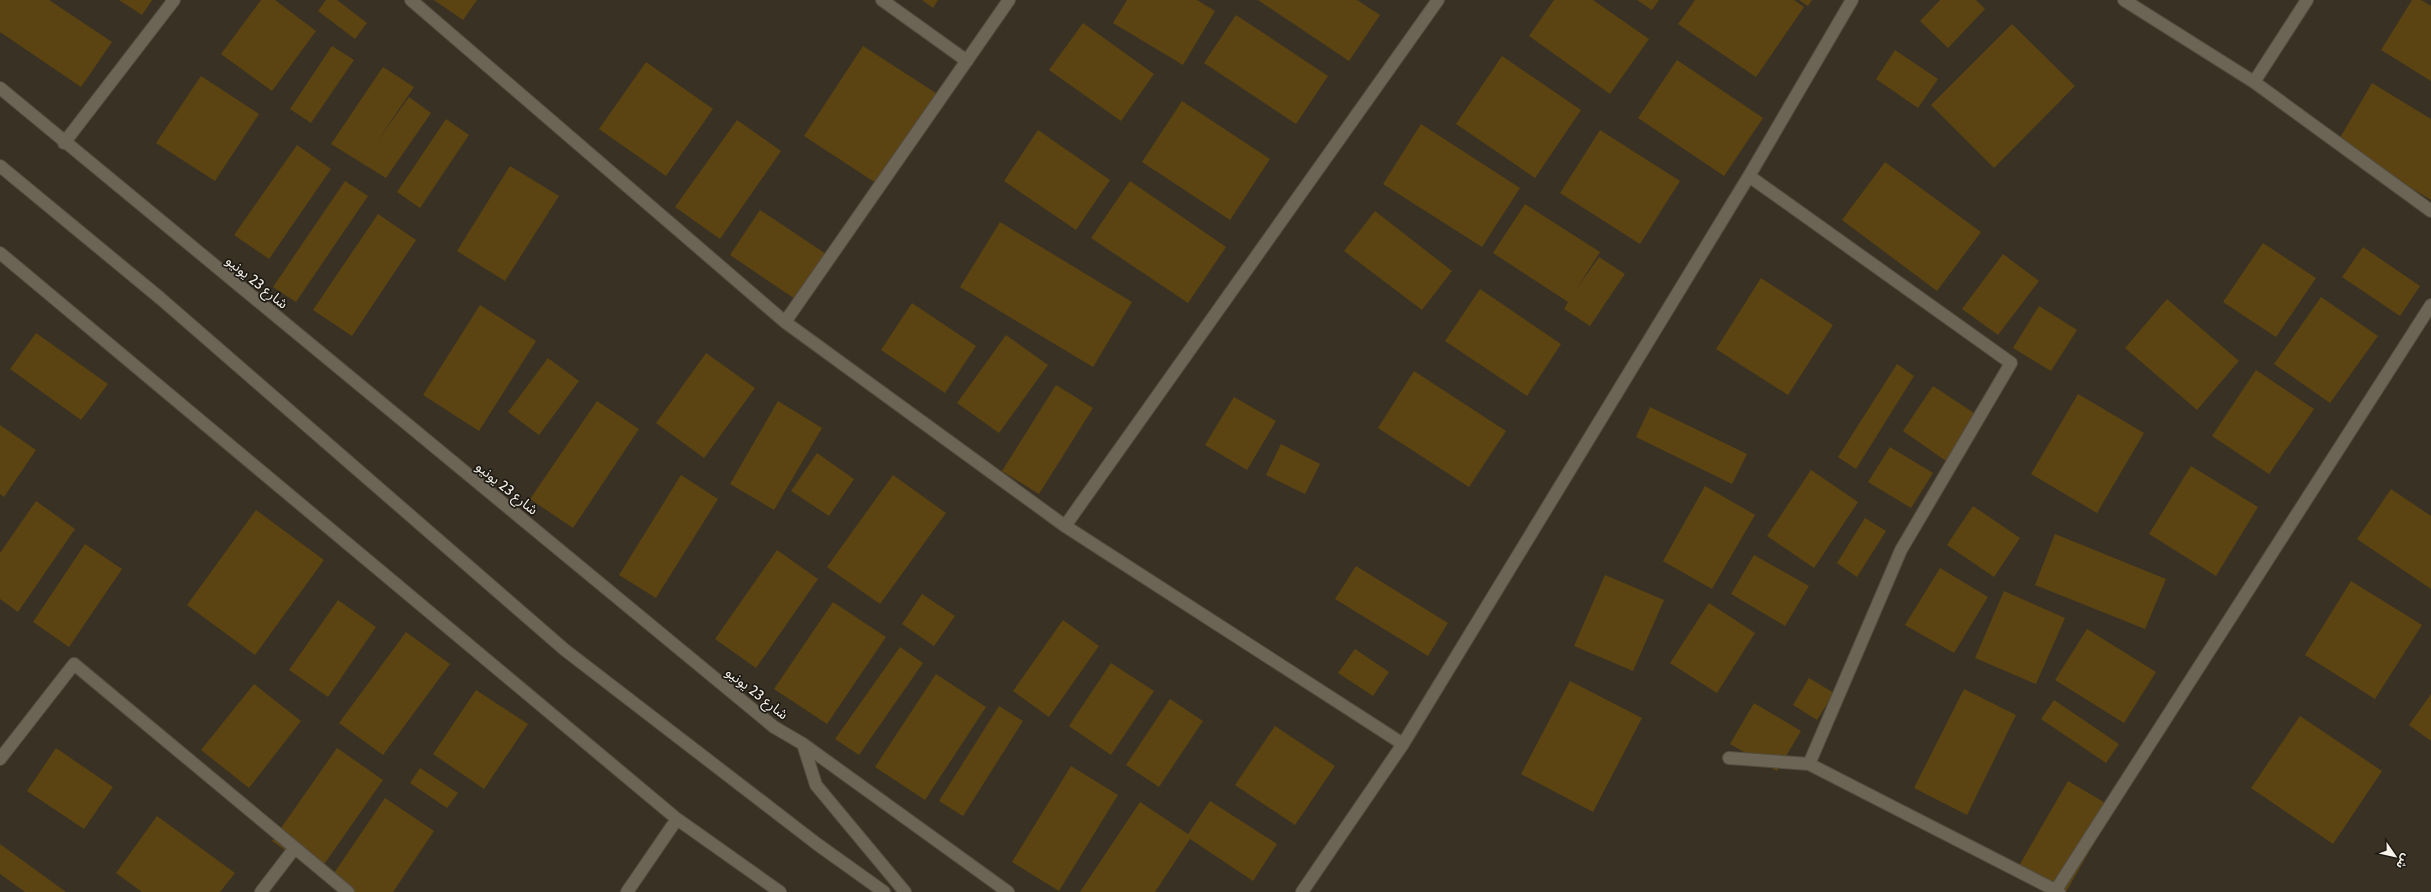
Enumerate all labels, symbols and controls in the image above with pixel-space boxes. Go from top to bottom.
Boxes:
street label: شارع 23 يونيو [221,251,292,314]
street label: شارع 23 يونيو [471,457,542,520]
street label: شارع 23 يونيو [721,663,792,725]
north arrow [2375,836,2415,876]
text: ش [2393,851,2413,872]

